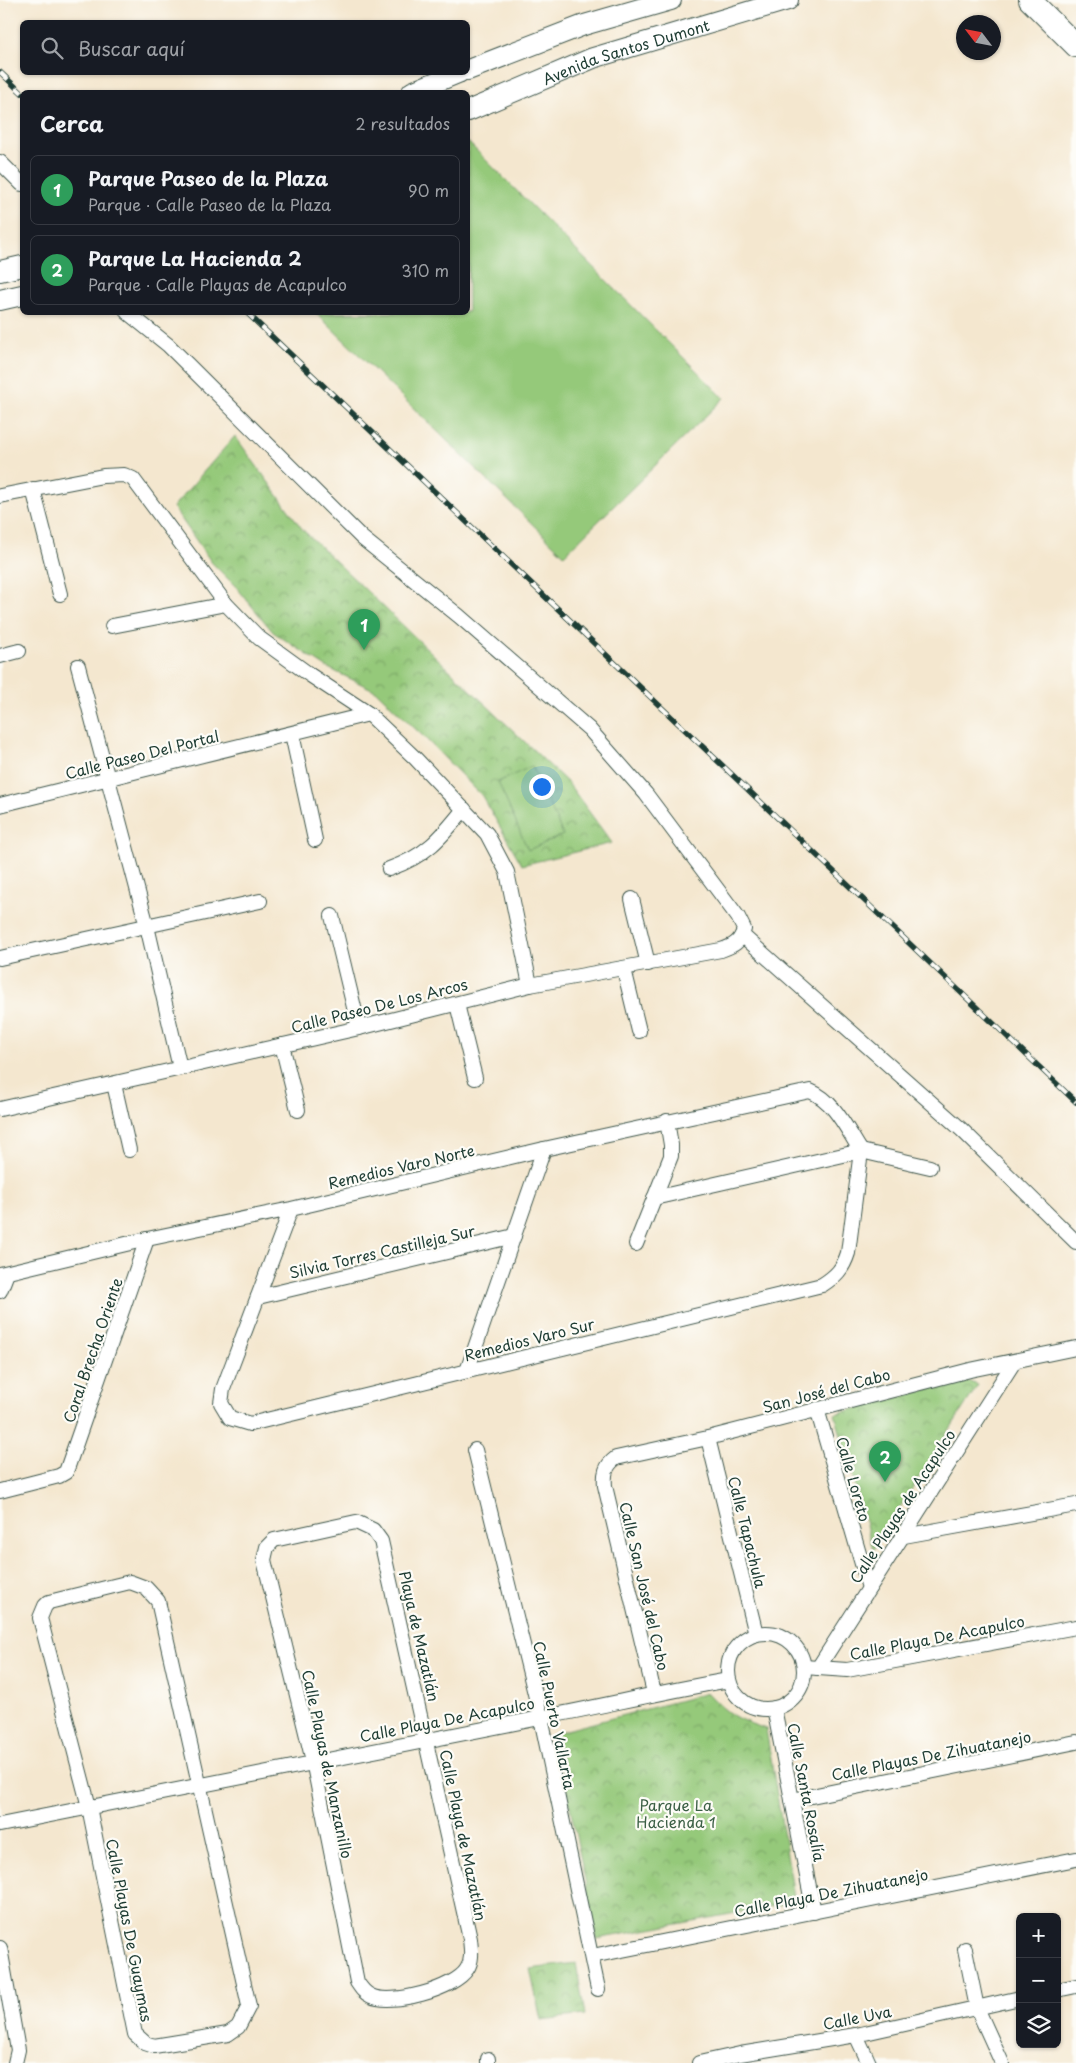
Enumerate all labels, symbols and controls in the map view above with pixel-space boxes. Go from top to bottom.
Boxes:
street label: Avenida Santos Dumont [539,13,712,90]
north arrow [956,15,1001,60]
search box [20,20,470,75]
icon: search [38,34,66,62]
text: Buscar aquí [78,34,185,62]
text: Cerca [40,107,104,139]
text: 2 resultados [356,111,450,135]
text: Parque Paseo de la Plaza [88,164,328,192]
text: 1 [53,178,61,202]
text: 90 m [408,178,449,202]
text: Parque · Calle Paseo de la Plaza [88,192,331,216]
text: Parque La Hacienda 2 [88,244,302,272]
text: 2 [51,258,63,282]
text: 310 m [401,258,449,282]
text: Parque · Calle Playas de Acapulco [88,272,347,296]
pin: 1 [348,609,380,650]
street label: Calle Paseo Del Portal [63,724,221,784]
your location [529,774,555,800]
street label: Calle Paseo De Los Arcos [288,972,470,1038]
street label: Remedios Varo Norte [325,1138,477,1194]
street label: Silvia Torres Castilleja Sur [287,1218,477,1284]
street label: Coral Brecha Oriente [56,1274,128,1426]
street label: Remedios Varo Sur [461,1312,597,1366]
street label: San José del Cabo [760,1362,892,1418]
street label: Calle Playas de Acapulco [844,1425,960,1587]
street label: Calle Loreto [831,1434,877,1524]
pin: 2 [869,1441,901,1482]
street label: Calle Tapachula [723,1474,773,1591]
street label: Calle San José del Cabo [614,1499,676,1673]
street label: Playa de Mazatlán [394,1568,446,1704]
street label: Calle Playa De Acapulco [848,1609,1026,1665]
street label: Calle Puerto Vallarta [528,1639,582,1792]
street label: Calle Playas de Manzanillo [297,1667,359,1861]
street label: Calle Playa De Acapulco [358,1691,536,1747]
street label: Calle Santa Rosalía [782,1721,832,1864]
street label: Calle Playas De Zihuatanejo [829,1724,1033,1786]
street label: Calle Playa de Mazatlán [435,1747,493,1923]
park label: Parque La Hacienda 1 [636,1793,716,1833]
street label: Calle Playas De Guaymas [101,1836,159,2024]
street label: Calle Playa De Zihuatanejo [732,1862,930,1922]
map controls [1016,1913,1061,2048]
button: + [1016,1913,1061,1958]
button: − [1016,1958,1061,2003]
street label: Calle Uva [821,1999,894,2035]
button: layers [1016,2003,1061,2048]

